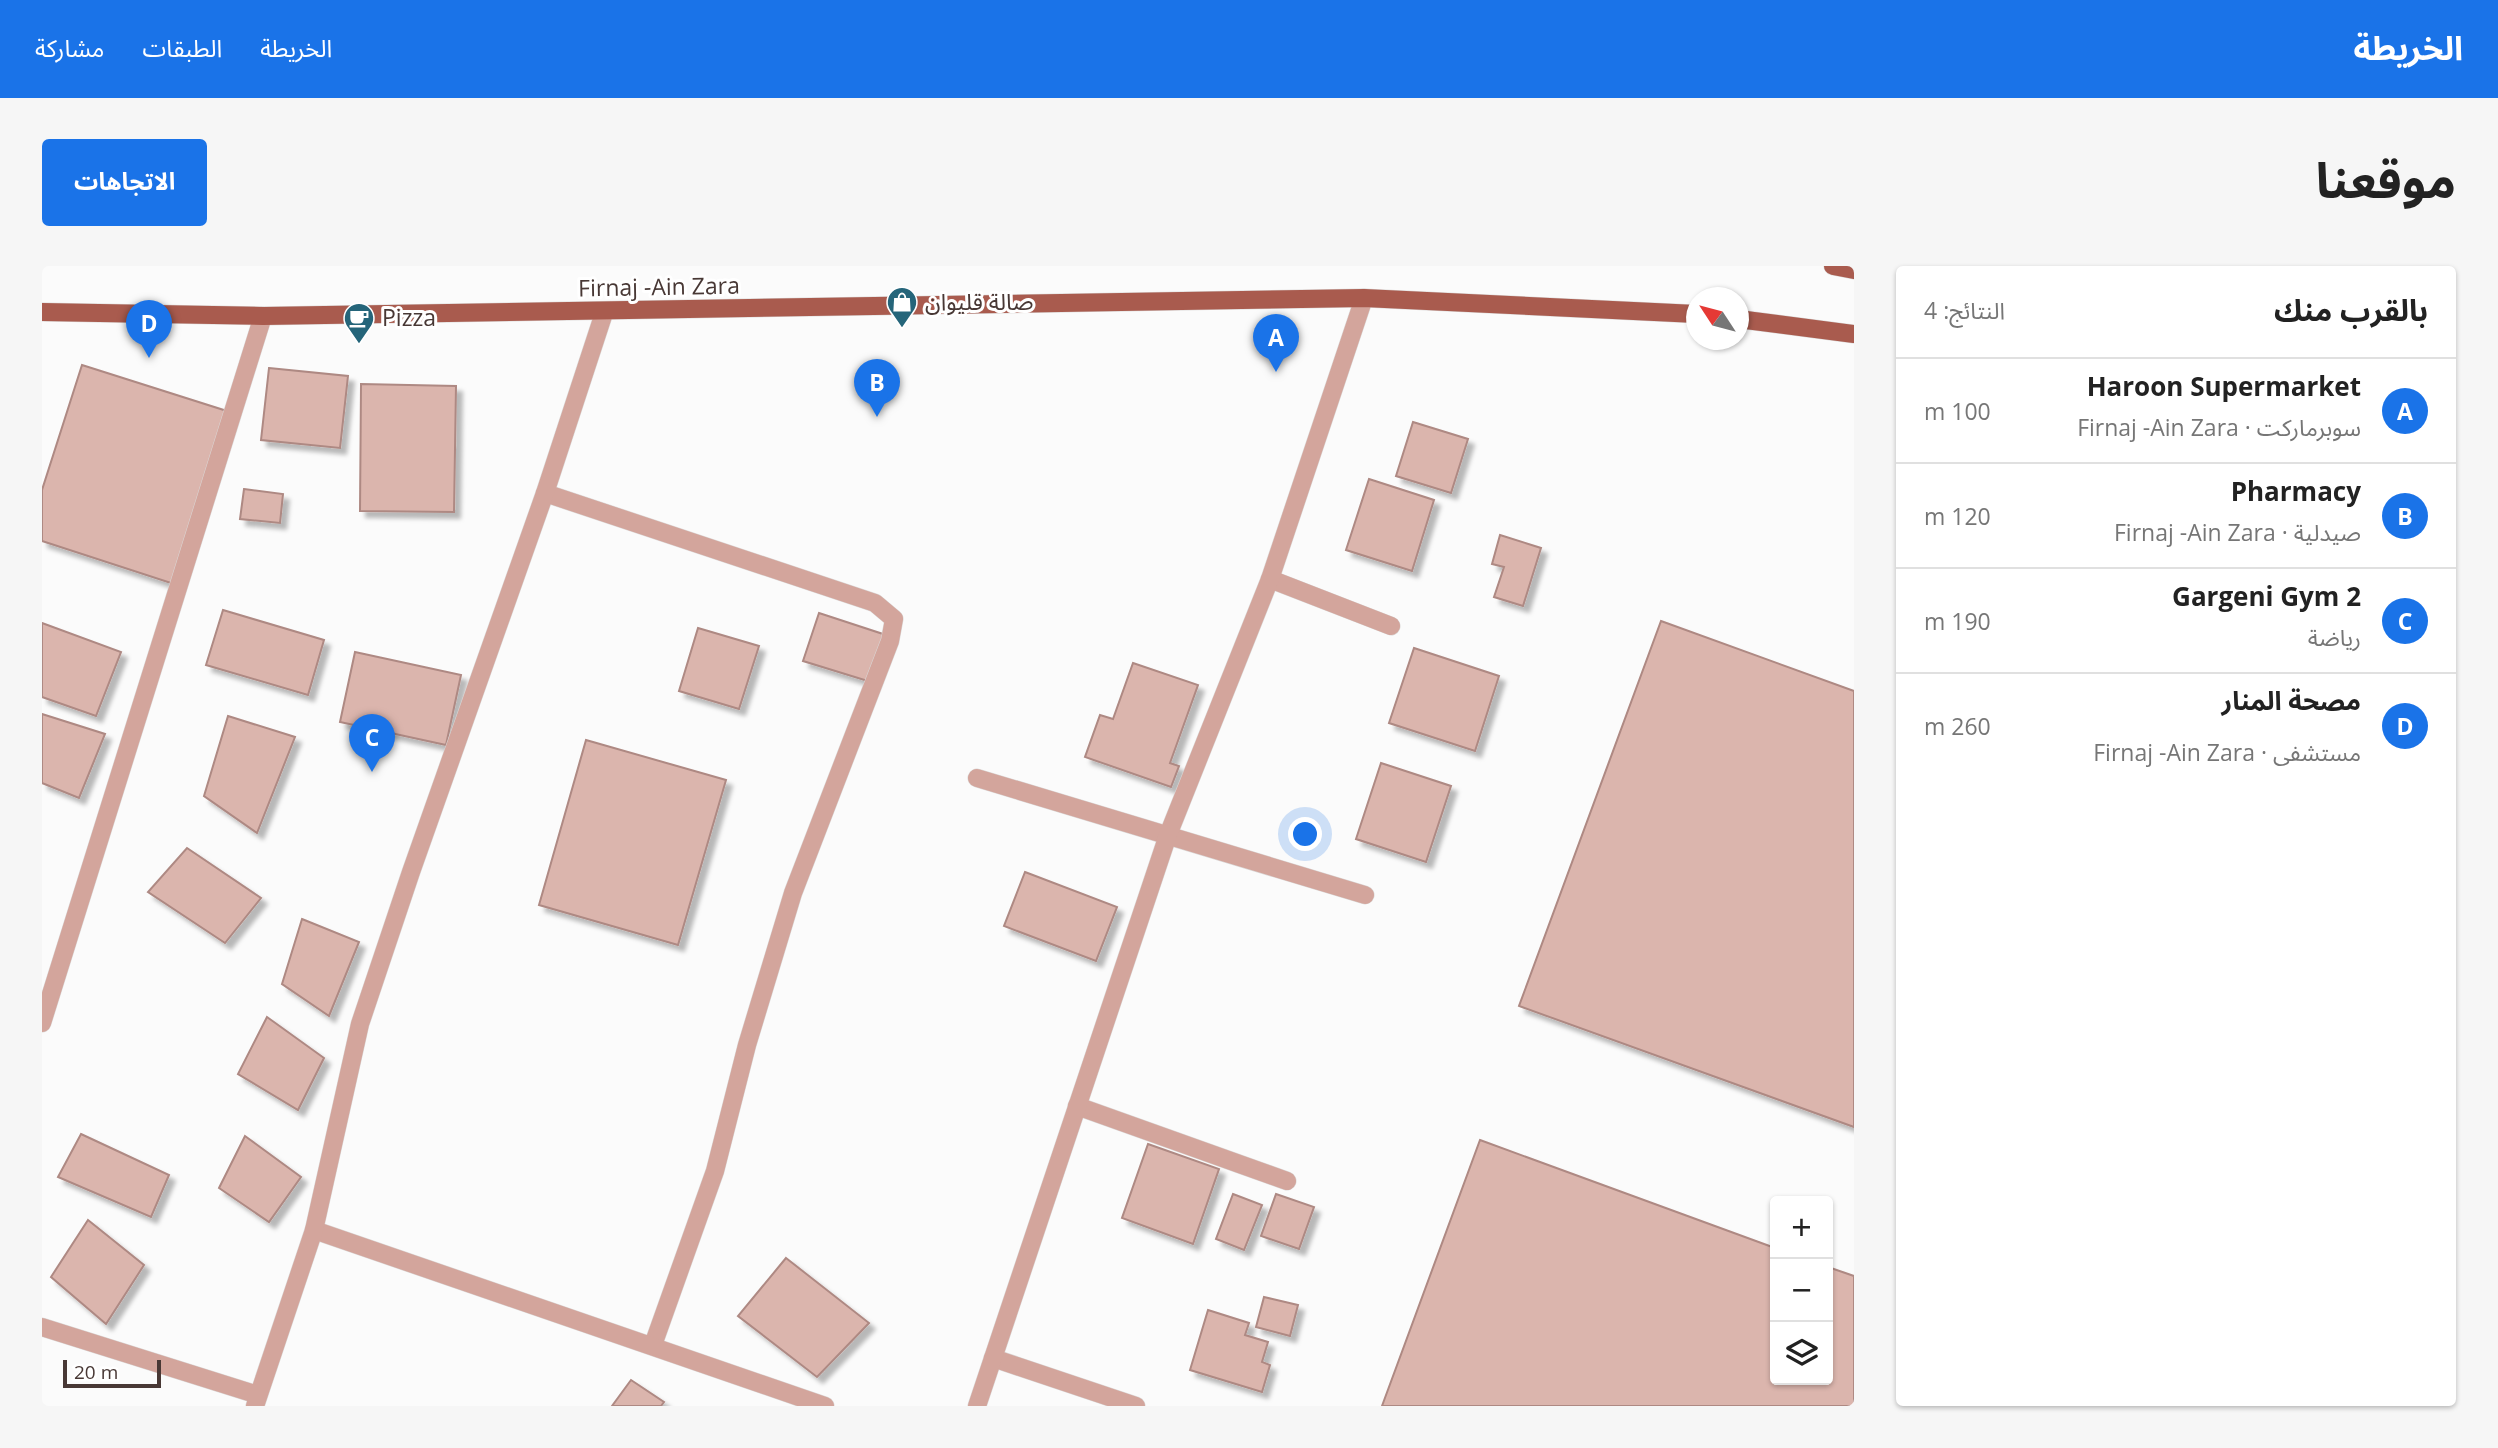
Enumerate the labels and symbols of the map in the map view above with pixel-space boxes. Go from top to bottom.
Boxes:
street label: Firnaj -Ain Zara [578,269,740,303]
shop icon: صالة قليوان [885,285,919,329]
place label: صالة قليوان [925,285,1033,317]
north arrow [1686,287,1749,350]
pin: D [126,300,172,358]
cafe icon: Pizza [342,301,376,345]
place label: Pizza [382,301,436,333]
pin: A [1253,314,1299,372]
pin: B [854,359,900,417]
pin: C [349,714,395,772]
your location [1288,817,1322,851]
scale bar [63,1357,161,1389]

